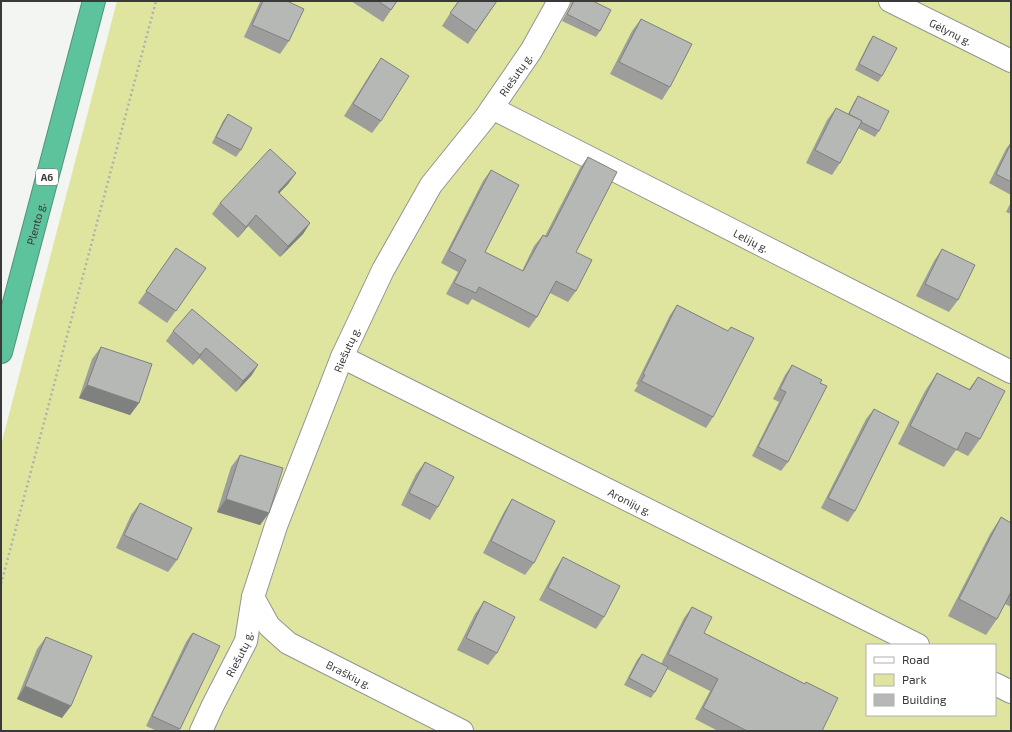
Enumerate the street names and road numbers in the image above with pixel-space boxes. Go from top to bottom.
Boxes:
street label: Gėlynų g. [928,15,974,47]
street label: Riešutų g. [496,51,534,98]
road number: A6 [36,169,58,185]
street label: Plento g. [23,201,47,246]
street label: Lelijų g. [732,226,771,254]
street label: Riešutų g. [330,324,362,374]
street label: Aronijų g. [606,485,654,517]
street label: Riešutų g. [222,630,254,679]
street label: Braškių g. [324,657,374,691]

